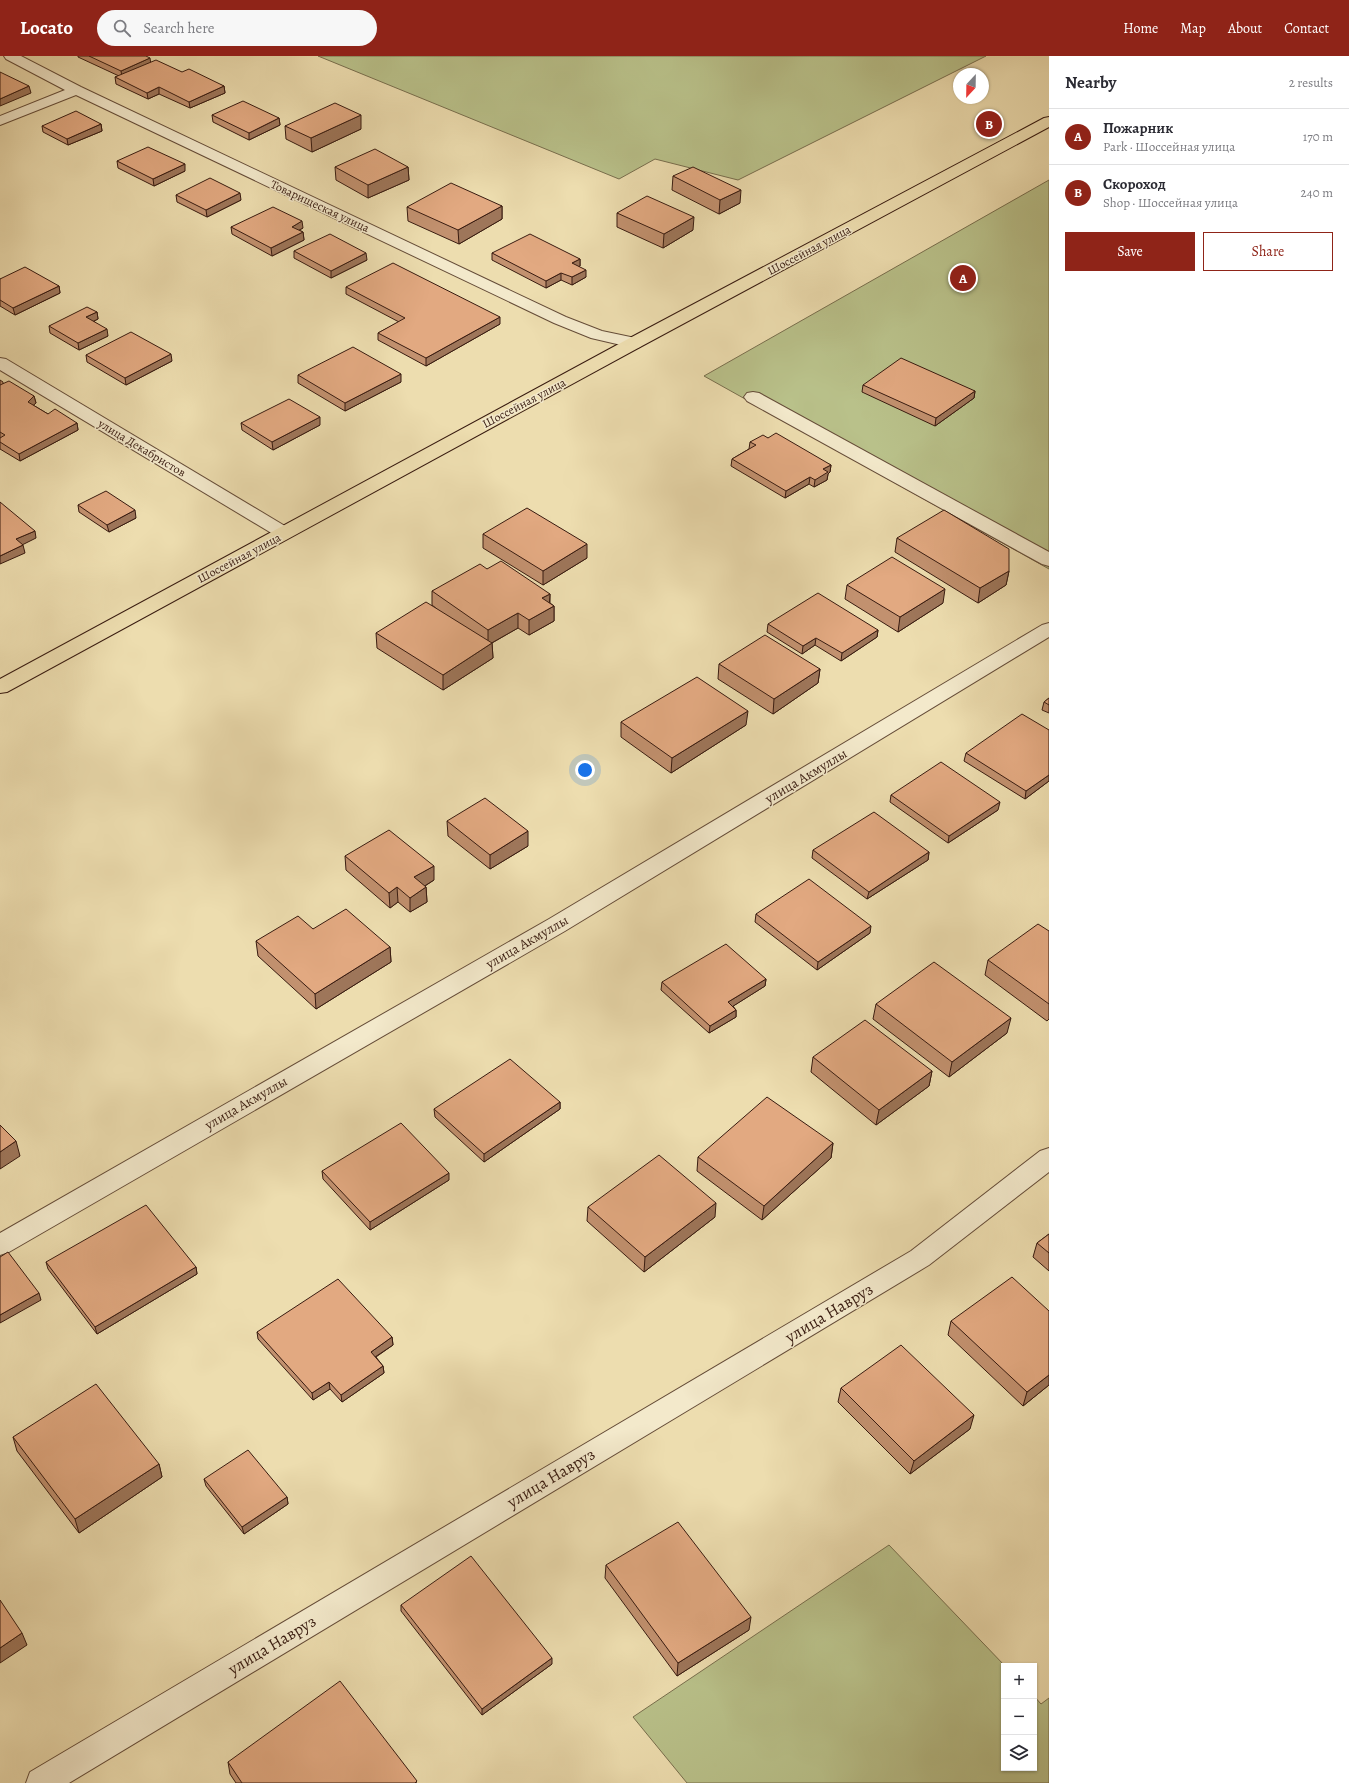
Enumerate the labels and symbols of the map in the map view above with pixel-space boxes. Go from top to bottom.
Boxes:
north arrow [953,68,989,104]
pin: B [976,109,1002,139]
street label: Товарищеская улица [268,176,372,236]
street label: Шоссейная улица [764,221,854,279]
pin: A [950,263,976,293]
street label: Шоссейная улица [479,374,569,432]
street label: улица Декабристов [94,415,189,481]
street label: Шоссейная улица [194,529,284,587]
street label: улица Акмуллы [761,744,851,809]
your location [575,760,595,780]
street label: улица Акмуллы [481,911,572,974]
street label: улица Акмуллы [200,1072,291,1135]
street label: улица Навруз [780,1278,877,1349]
street label: улица Навруз [502,1443,599,1514]
street label: улица Навруз [223,1610,320,1681]

